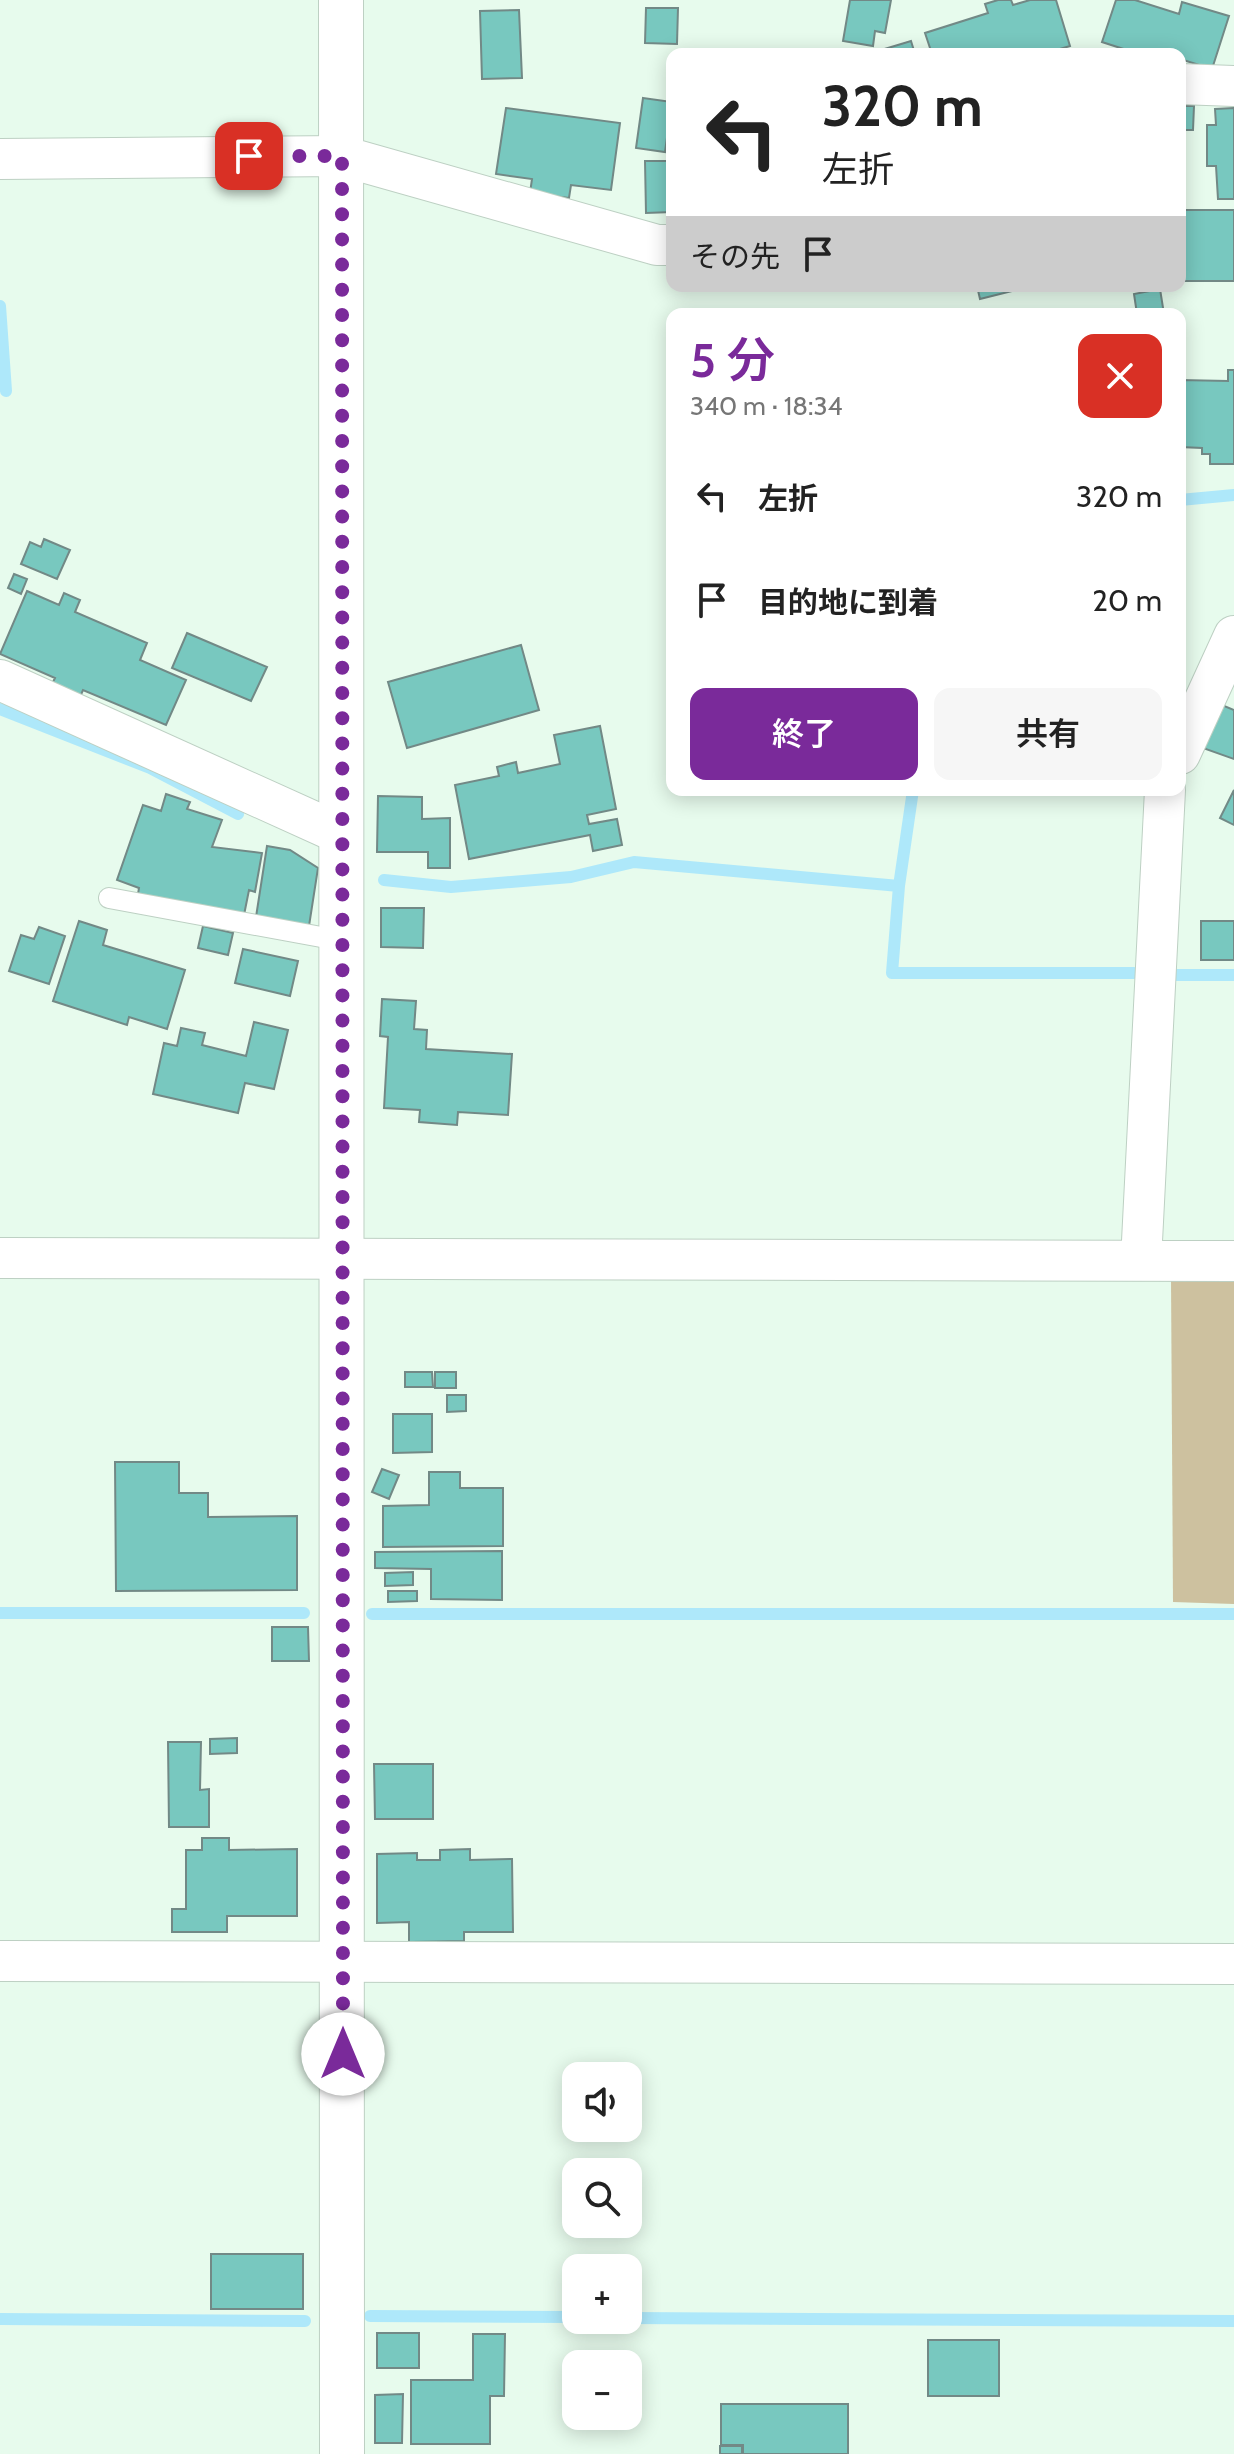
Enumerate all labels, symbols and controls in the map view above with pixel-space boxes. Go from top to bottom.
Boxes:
text: 320 m [822,72,983,140]
icon: left [690,80,794,184]
pin [215,122,283,190]
icon: arrive [227,134,271,178]
text: 左折 [822,147,894,191]
icon: arrive [796,232,840,276]
text: その先 [690,238,780,275]
text: 5 分 [690,331,775,389]
button: close [1078,334,1162,418]
text: 340 m · 18:34 [690,390,843,422]
icon: left [690,474,734,518]
text: 320 m [1076,478,1162,515]
text: 左折 [758,480,818,517]
icon: arrive [690,578,734,622]
text: 20 m [1092,582,1162,619]
text: 目的地に到着 [758,584,938,621]
button: 終了 [690,688,918,780]
button: 共有 [934,688,1162,780]
position arrow [301,2012,385,2096]
map controls [562,2062,642,2430]
button: sound [562,2062,642,2142]
button: search [562,2158,642,2238]
button: + [562,2254,642,2334]
button: − [562,2350,642,2430]

